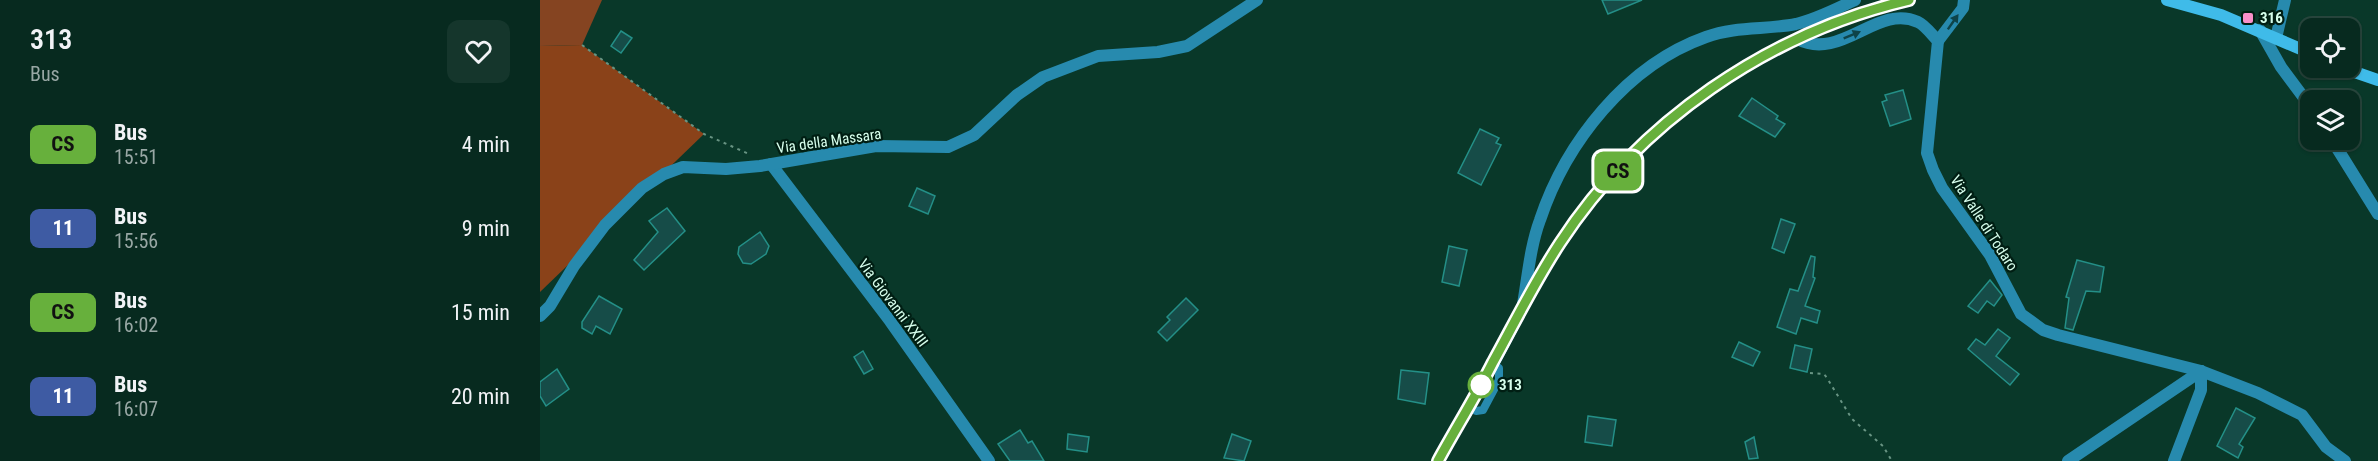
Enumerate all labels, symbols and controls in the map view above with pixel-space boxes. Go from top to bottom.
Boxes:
place label: 316 [2260,9,2283,27]
marker: 316 [2241,11,2255,25]
one-way arrow [1947,14,1959,30]
map controls [2300,18,2360,150]
button: locate [2300,18,2360,78]
button: heart [447,20,510,83]
text: 313 [30,23,72,56]
one-way arrow [1844,30,1862,40]
text: Bus [30,62,60,86]
button: layers [2300,90,2360,150]
text: Bus [114,120,147,145]
street label: Via della Massara [776,125,882,157]
text: CS [51,132,75,156]
text: 4 min [462,132,510,157]
text: 15:51 [114,145,158,169]
line badge: CS [1591,152,1645,190]
text: CS [1606,159,1630,183]
street label: Via Valle di Todaro [1946,172,2022,274]
text: Bus [114,204,147,229]
text: 11 [52,216,74,240]
text: 9 min [462,216,510,241]
text: 15:56 [114,229,158,253]
street label: Via Giovanni XXIII [854,256,932,350]
text: Bus [114,288,147,313]
text: CS [51,300,75,324]
text: 15 min [451,300,510,325]
text: 16:02 [114,313,158,337]
text: Bus [114,372,147,397]
marker: 313 [1468,372,1494,398]
place label: 313 [1499,376,1522,394]
text: 11 [52,384,74,408]
text: 20 min [451,384,510,409]
text: 16:07 [114,397,158,421]

